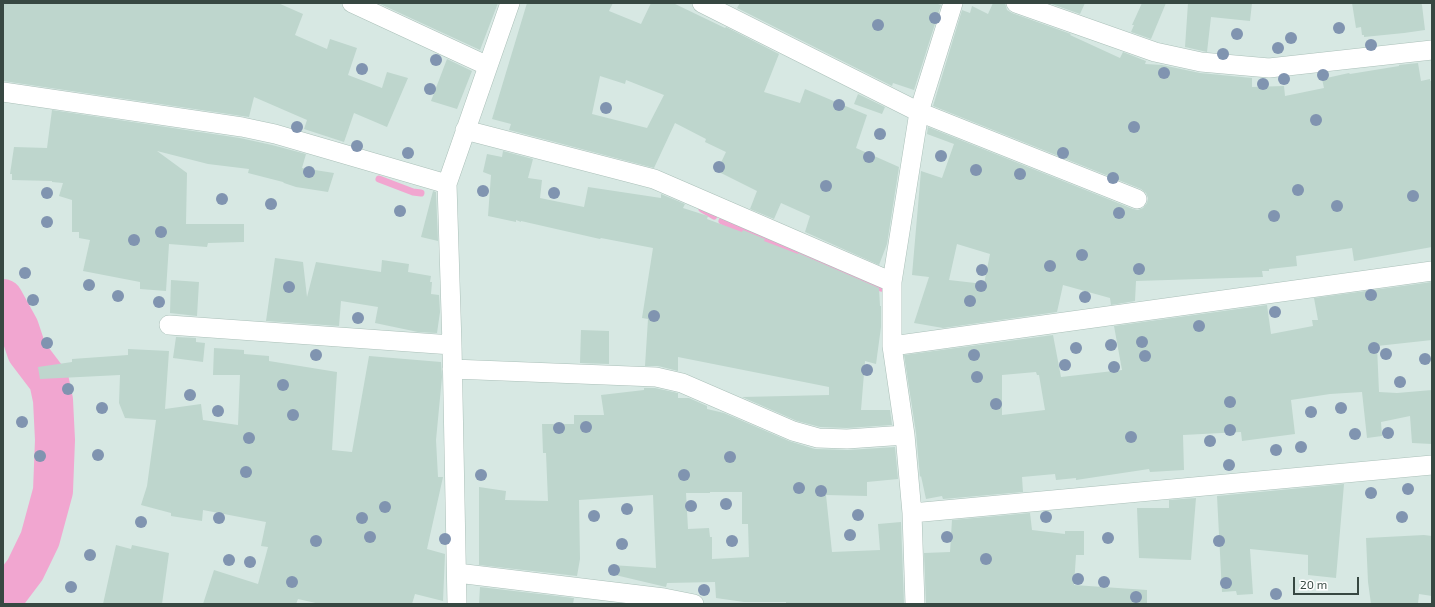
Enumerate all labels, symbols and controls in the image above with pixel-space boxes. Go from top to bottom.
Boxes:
scale bar [1295,569,1361,595]
text: 20 m [1300,577,1327,591]

